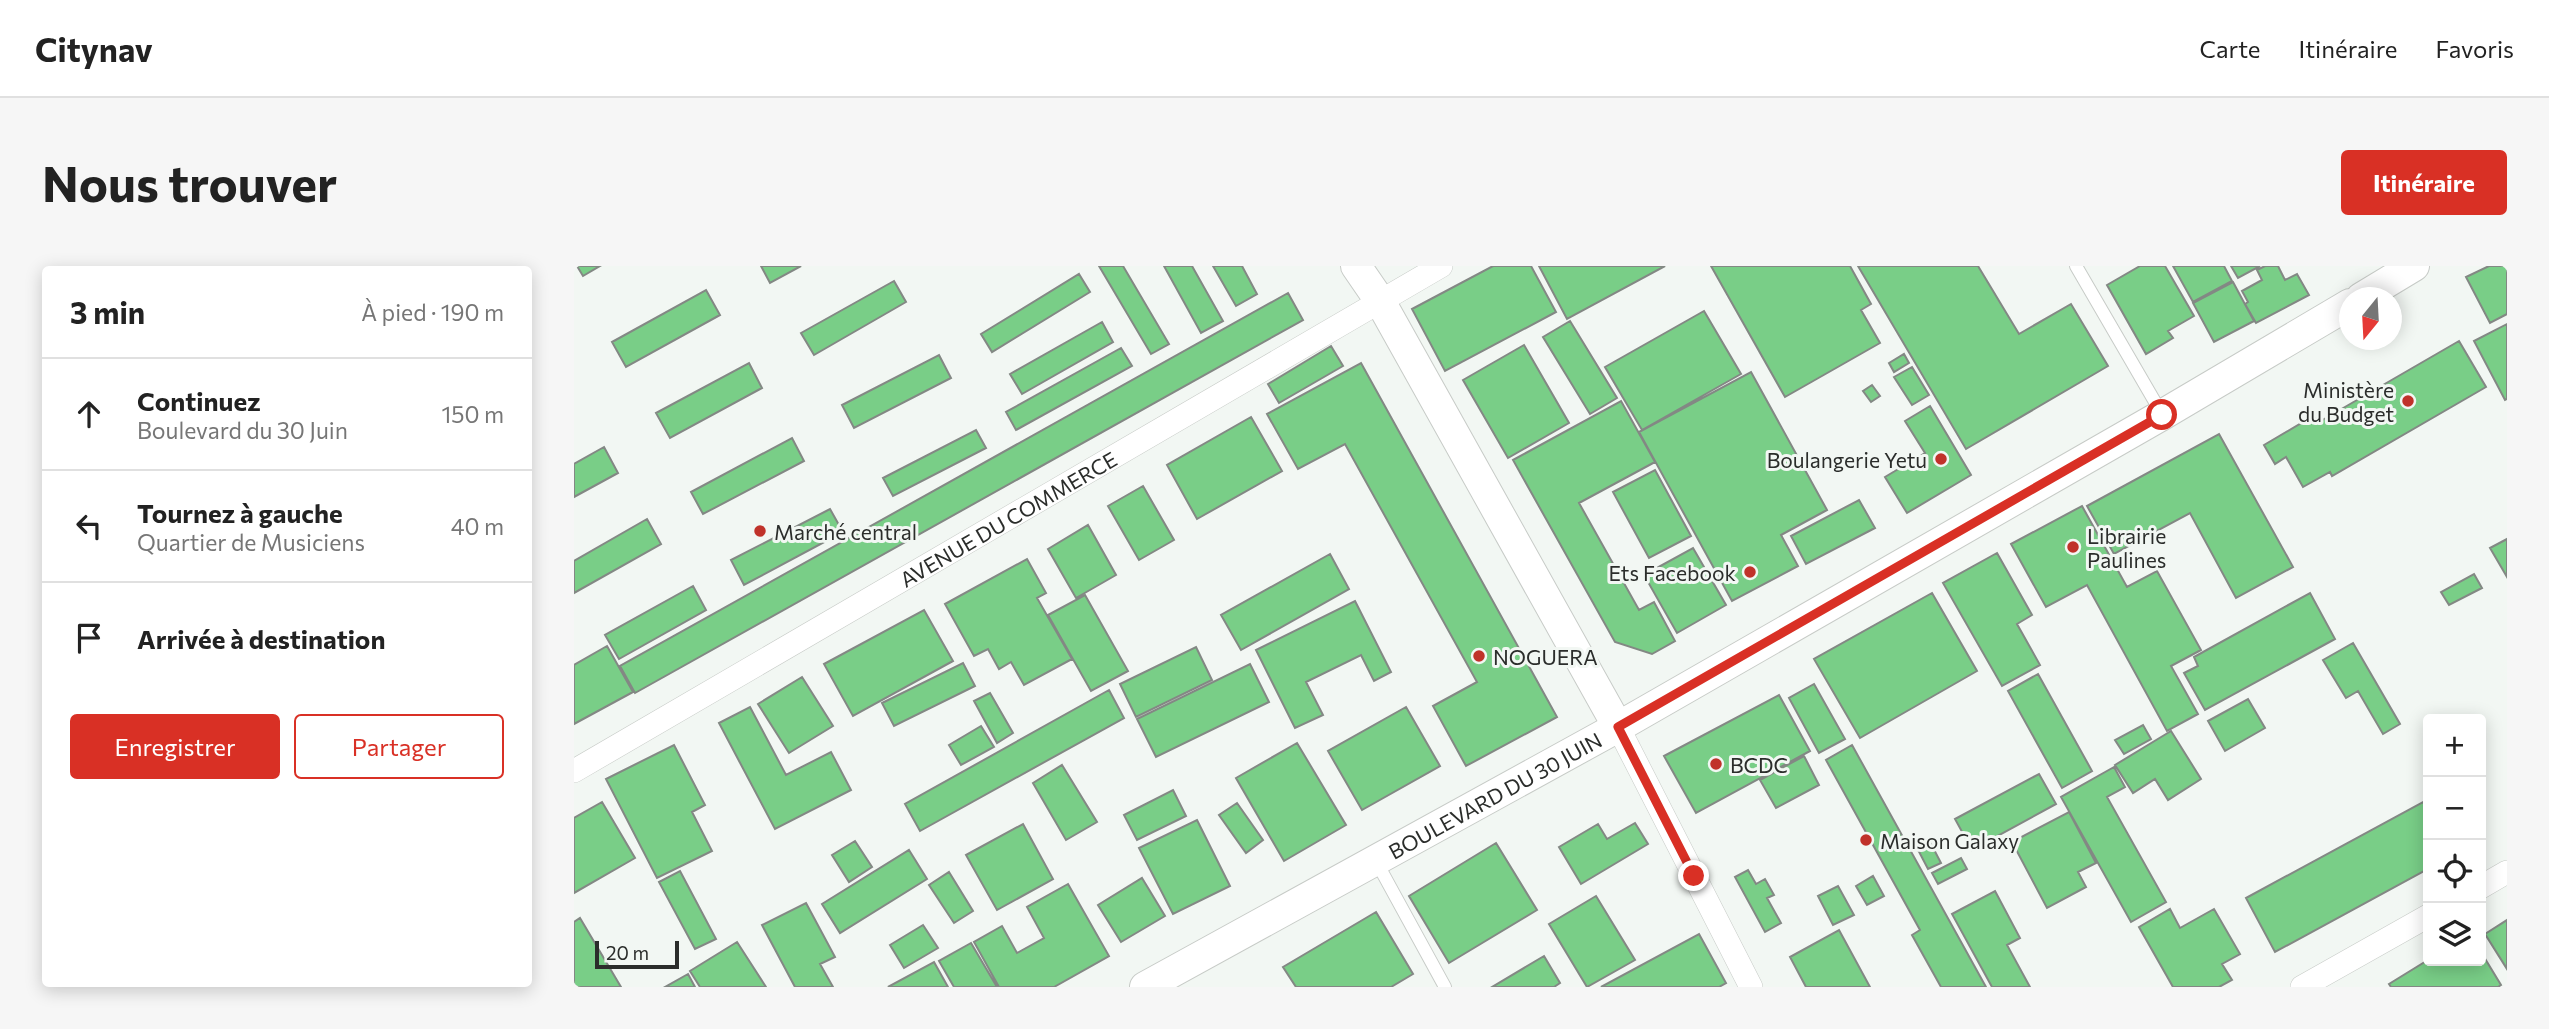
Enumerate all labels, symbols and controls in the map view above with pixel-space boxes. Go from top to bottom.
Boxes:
text: Citynav [35,28,153,69]
text: Carte [2200,34,2261,63]
text: Itinéraire [2299,34,2398,63]
text: Favoris [2436,34,2514,63]
button: Itinéraire [2341,150,2507,215]
text: Nous trouver [42,152,337,212]
north arrow [2339,287,2402,350]
text: 3 min [70,293,145,330]
text: À pied · 190 m [361,298,504,326]
place label: Ministère du Budget [2298,377,2394,426]
text: Continuez [137,385,261,416]
marker: Ministère du Budget [2400,393,2416,409]
icon: ahead [70,395,108,433]
route start [2146,399,2177,430]
text: 150 m [441,400,504,428]
text: Boulevard du 30 Juin [137,416,348,444]
street label: AVENUE DU COMMERCE [895,445,1121,591]
place label: Boulangerie Yetu [1767,447,1927,472]
marker: Boulangerie Yetu [1933,451,1949,467]
text: Tournez à gauche [137,497,343,528]
icon: left [70,507,108,545]
text: 40 m [451,512,504,540]
place label: Marché central [774,519,917,544]
marker: Marché central [752,523,768,539]
place label: Librairie Paulines [2087,523,2166,572]
text: Quartier de Musiciens [137,528,365,556]
marker: Librairie Paulines [2065,539,2081,555]
place label: Ets Facebook [1609,560,1736,585]
marker: Ets Facebook [1742,564,1758,580]
icon: arrive [70,619,108,657]
text: Arrivée à destination [137,623,385,654]
place label: NOGUERA [1493,644,1598,669]
marker: NOGUERA [1471,648,1487,664]
button: Enregistrer [70,714,280,779]
button: Partager [294,714,504,779]
map controls [2423,714,2486,966]
button: + [2423,714,2486,777]
street label: BOULEVARD DU 30 JUIN [1384,726,1606,863]
place label: BCDC [1730,752,1788,777]
marker: BCDC [1708,756,1724,772]
button: − [2423,777,2486,840]
place label: Maison Galaxy [1880,828,2019,853]
marker: Maison Galaxy [1858,832,1874,848]
button: locate [2423,840,2486,903]
route end [1678,860,1709,891]
button: layers [2423,903,2486,966]
scale bar [595,938,679,970]
text: 20 m [606,941,649,964]

